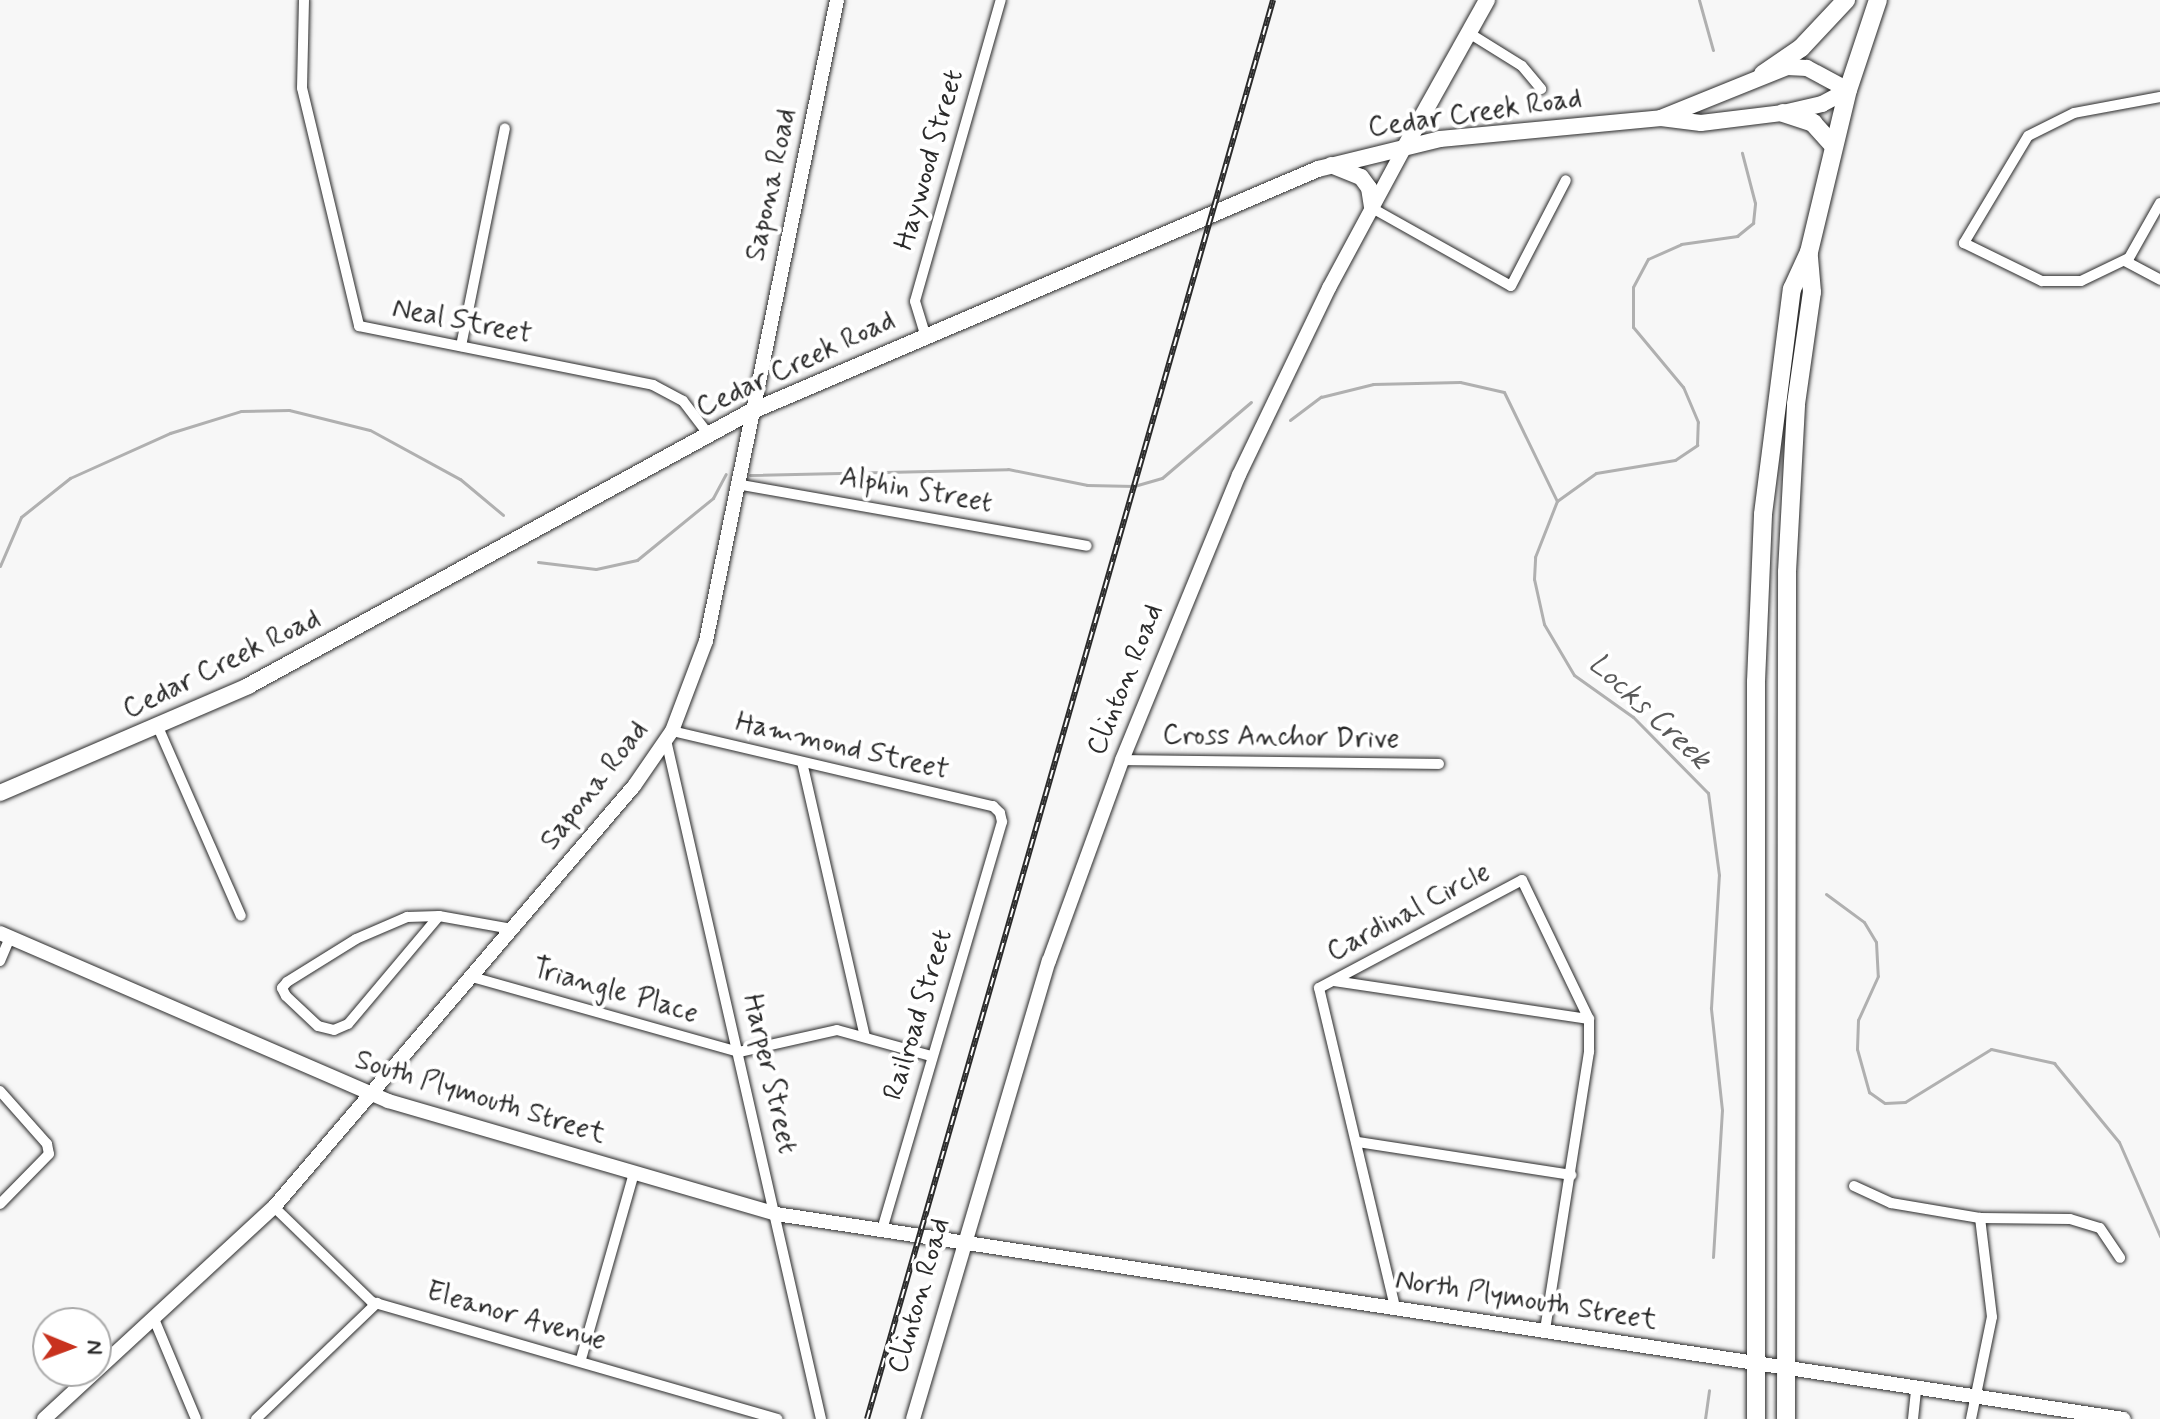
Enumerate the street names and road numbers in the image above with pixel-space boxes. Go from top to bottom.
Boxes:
street label: Haywood Street [888,64,972,256]
street label: Cedar Creek Road [1366,82,1584,146]
street label: Sapona Road [739,106,805,264]
street label: Neal Street [390,292,534,352]
street label: Cedar Creek Road [691,304,901,426]
street label: Alphin Street [835,461,997,521]
street label: Clinton Road [1081,601,1171,759]
street label: Cedar Creek Road [118,603,326,727]
street label: Hammond Street [733,706,951,788]
street label: Sapona Road [534,715,656,857]
street label: Cross Anchor Drive [1167,719,1395,757]
street label: Cardinal Circle [1321,856,1497,970]
street label: Railroad Street [876,923,962,1107]
street label: Triangle Place [530,953,700,1031]
street label: Harper Street [734,989,804,1159]
street label: South Plymouth Street [351,1044,609,1152]
street label: Clinton Road [882,1216,958,1376]
street label: North Plymouth Street [1393,1264,1659,1338]
street label: Eleanor Avenue [421,1275,611,1359]

